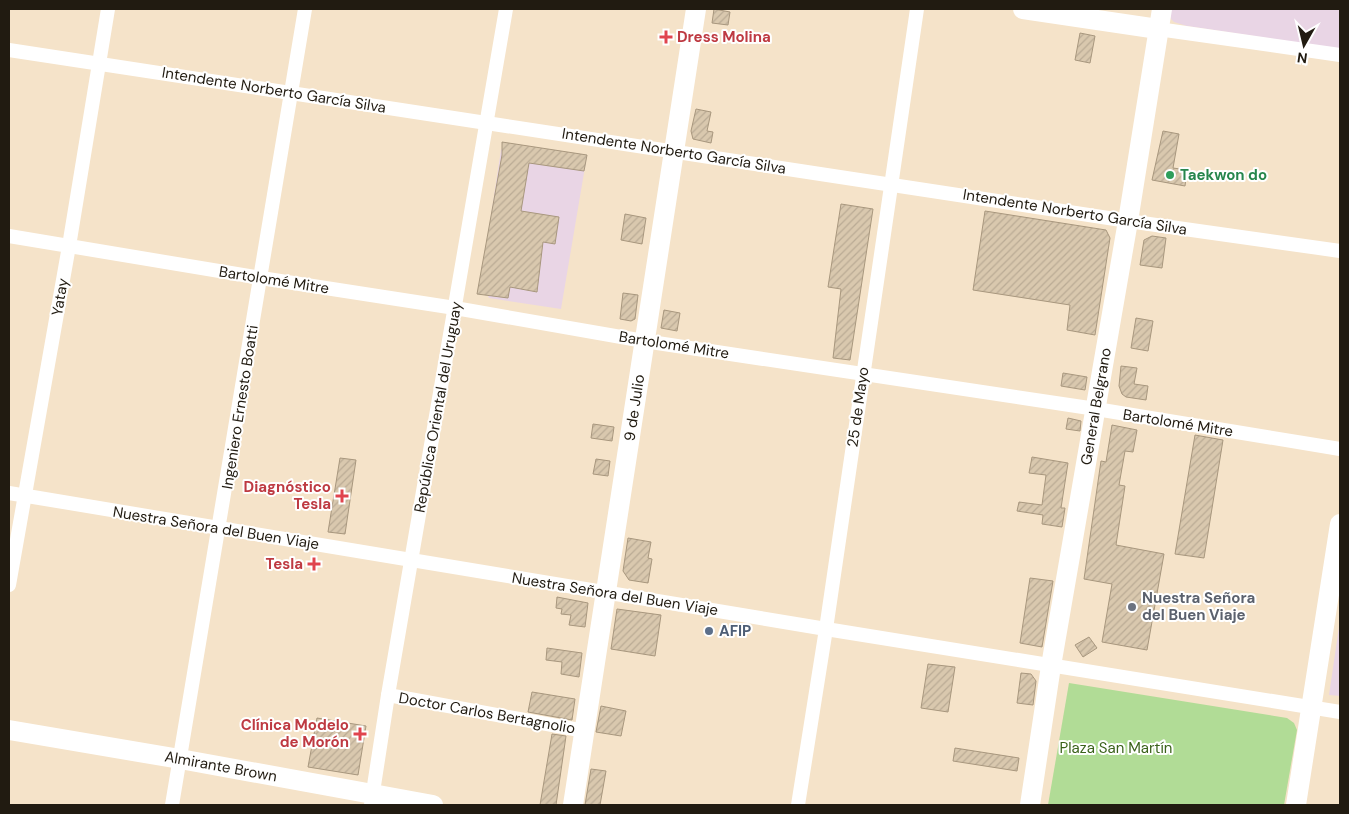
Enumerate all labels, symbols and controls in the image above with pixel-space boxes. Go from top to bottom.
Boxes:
north arrow [1279,20,1329,70]
place label: Dress Molina [677,27,771,47]
marker: Dress Molina [659,30,673,44]
text: N [1296,48,1309,67]
street label: Intendente Norberto García Silva [160,62,388,118]
street label: Intendente Norberto García Silva [560,123,788,179]
place label: Taekwon do [1180,165,1267,185]
marker: Taekwon do [1164,169,1176,181]
street label: Intendente Norberto García Silva [961,184,1189,240]
street label: Bartolomé Mitre [217,261,331,299]
street label: Yatay [47,276,73,317]
street label: República Oriental del Uruguay [410,299,467,514]
street label: Ingeniero Ernesto Boatti [217,324,263,490]
street label: Bartolomé Mitre [617,326,731,364]
street label: General Belgrano [1076,346,1116,467]
street label: 25 de Mayo [842,366,874,448]
street label: 9 de Julio [619,373,649,443]
street label: Bartolomé Mitre [1121,404,1235,442]
place label: Diagnóstico Tesla [244,477,331,514]
marker: Diagnóstico Tesla [335,489,349,503]
street label: Nuestra Señora del Buen Viaje [111,502,321,554]
place label: Tesla [266,554,303,574]
marker: Tesla [307,557,321,571]
street label: Nuestra Señora del Buen Viaje [510,568,720,620]
place label: Nuestra Señora del Buen Viaje [1142,588,1255,625]
marker: Nuestra Señora del Buen Viaje [1126,601,1138,613]
place label: AFIP [719,621,751,641]
marker: AFIP [703,625,715,637]
street label: Doctor Carlos Bertagnolio [397,688,577,738]
place label: Clínica Modelo de Morón [241,715,349,752]
marker: Clínica Modelo de Morón [353,727,367,741]
park label: Plaza San Martín [1060,738,1172,758]
street label: Almirante Brown [163,747,279,786]

